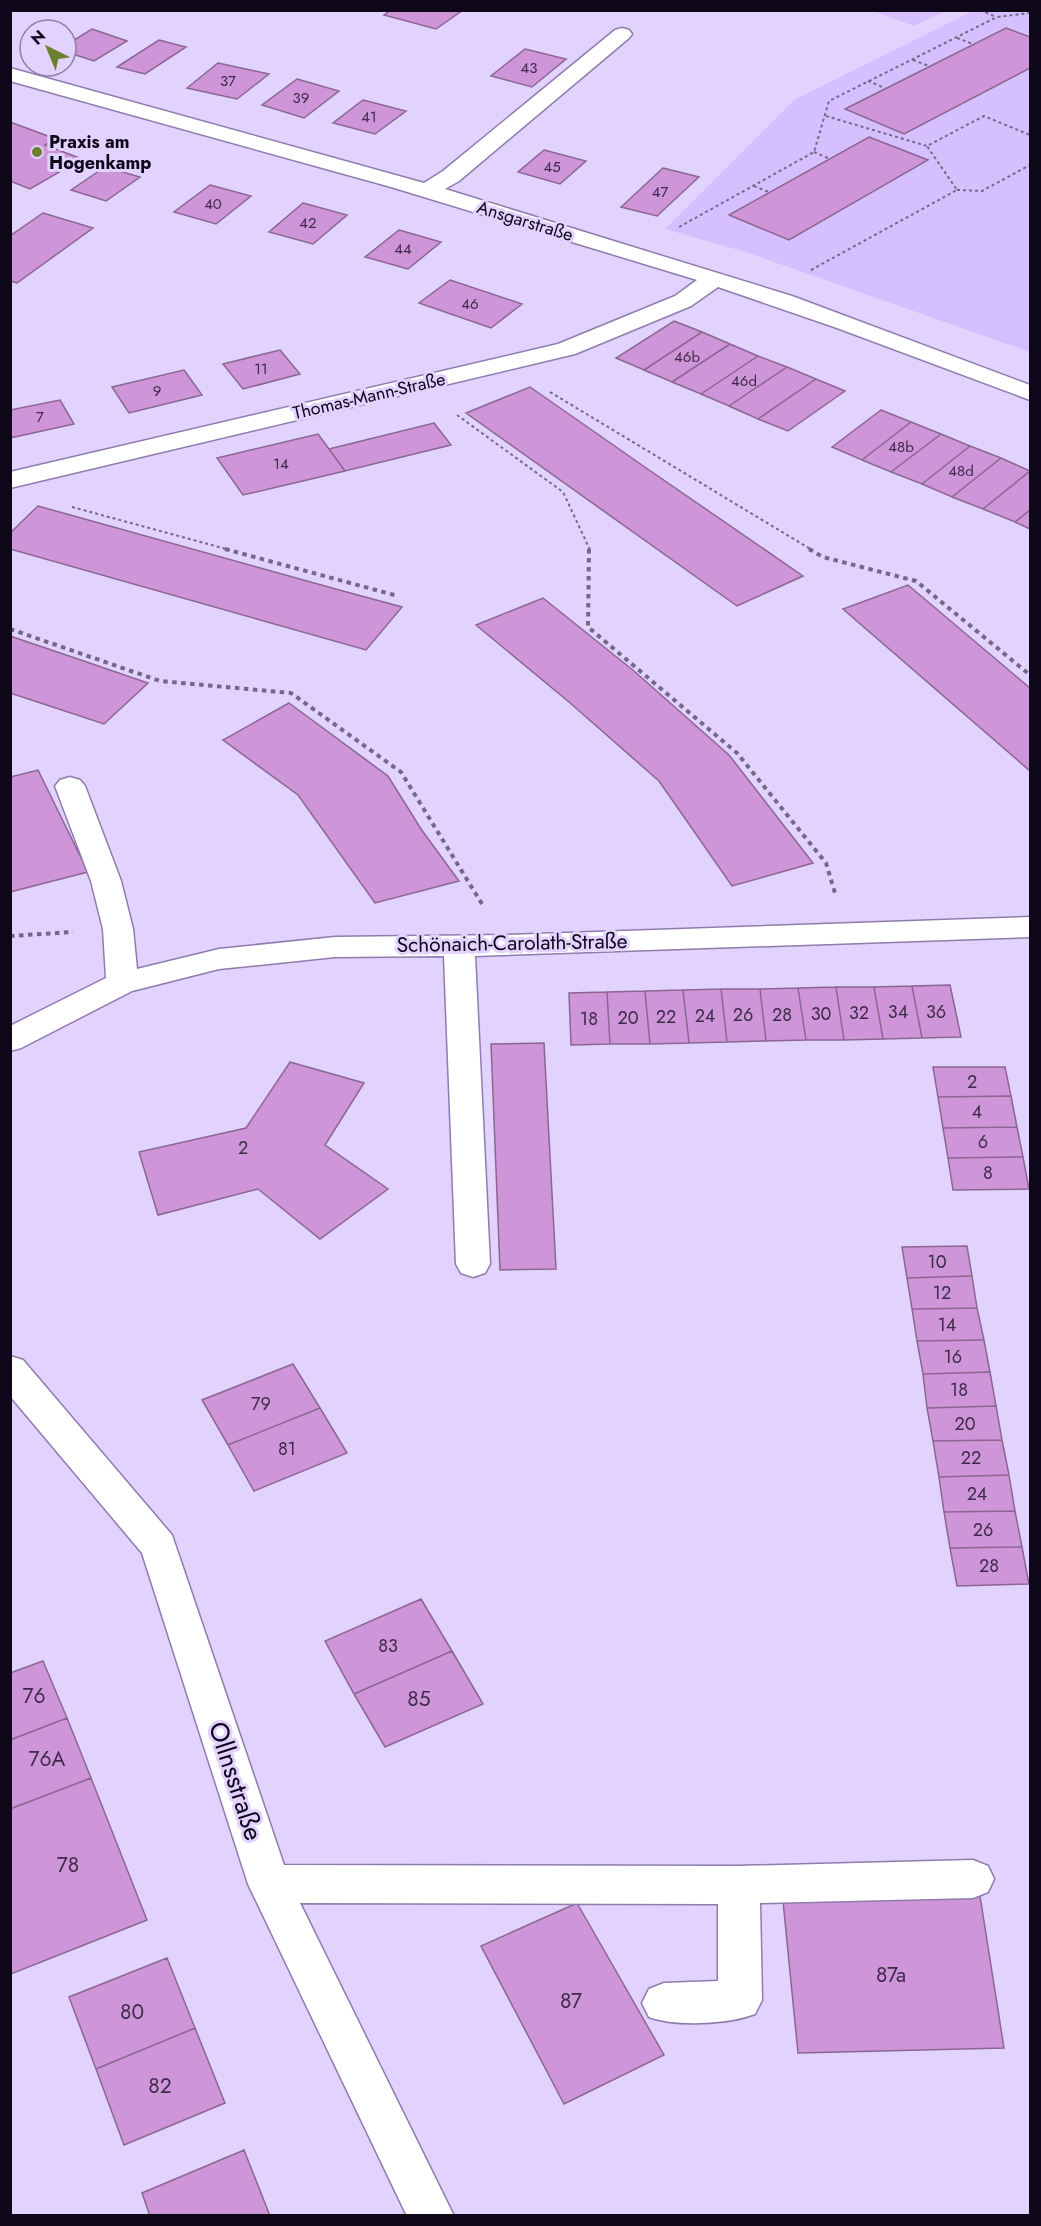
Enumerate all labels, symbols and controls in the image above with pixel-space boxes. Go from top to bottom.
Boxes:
north arrow [18,18,78,78]
text: N [26,25,51,50]
house number: 43 [521,57,537,79]
house number: 37 [220,70,236,92]
house number: 39 [293,87,309,109]
house number: 41 [361,106,377,128]
place label: Praxis am Hogenkamp [49,129,151,176]
marker: Praxis am Hogenkamp [30,145,44,159]
house number: 45 [543,156,561,178]
house number: 47 [652,181,668,203]
house number: 40 [204,193,222,215]
street label: Ansgarstraße [474,194,576,248]
house number: 42 [299,212,317,234]
house number: 44 [394,238,412,260]
house number: 46 [461,293,479,315]
house number: 46b [674,346,700,368]
house number: 11 [254,358,268,380]
street label: Thomas-Mann-Straße [290,366,448,426]
house number: 46d [731,370,757,392]
house number: 9 [153,380,161,402]
house number: 7 [36,406,44,428]
house number: 48b [888,436,914,458]
house number: 14 [273,453,289,475]
house number: 48d [948,460,974,482]
street label: Schönaich-Carolath-Straße [396,926,628,960]
house number: 34 [888,999,908,1025]
house number: 36 [926,999,946,1025]
house number: 32 [849,1000,869,1026]
house number: 30 [811,1001,832,1027]
house number: 26 [733,1002,753,1028]
house number: 28 [772,1002,792,1028]
house number: 24 [695,1003,715,1029]
house number: 22 [656,1004,676,1030]
house number: 20 [617,1005,639,1031]
house number: 18 [580,1006,598,1032]
house number: 2 [967,1069,977,1095]
house number: 4 [972,1099,982,1125]
house number: 6 [978,1129,988,1155]
house number: 2 [238,1135,248,1161]
house number: 8 [983,1160,993,1186]
house number: 10 [928,1249,947,1275]
house number: 12 [933,1280,951,1306]
house number: 14 [938,1312,956,1338]
house number: 16 [944,1344,962,1370]
house number: 18 [950,1377,968,1403]
house number: 79 [251,1391,271,1417]
house number: 20 [954,1411,976,1437]
house number: 81 [278,1436,296,1462]
house number: 22 [961,1445,981,1471]
house number: 24 [967,1481,987,1507]
house number: 26 [973,1517,993,1543]
house number: 28 [979,1553,999,1579]
house number: 83 [378,1633,398,1659]
house number: 76 [22,1681,46,1711]
house number: 85 [407,1684,431,1714]
street label: Ollnsstraße [199,1717,273,1845]
house number: 76A [29,1744,66,1774]
house number: 78 [57,1850,79,1880]
house number: 87a [876,1960,906,1990]
house number: 87 [560,1986,582,2016]
house number: 80 [120,1997,144,2027]
house number: 82 [148,2071,172,2101]

